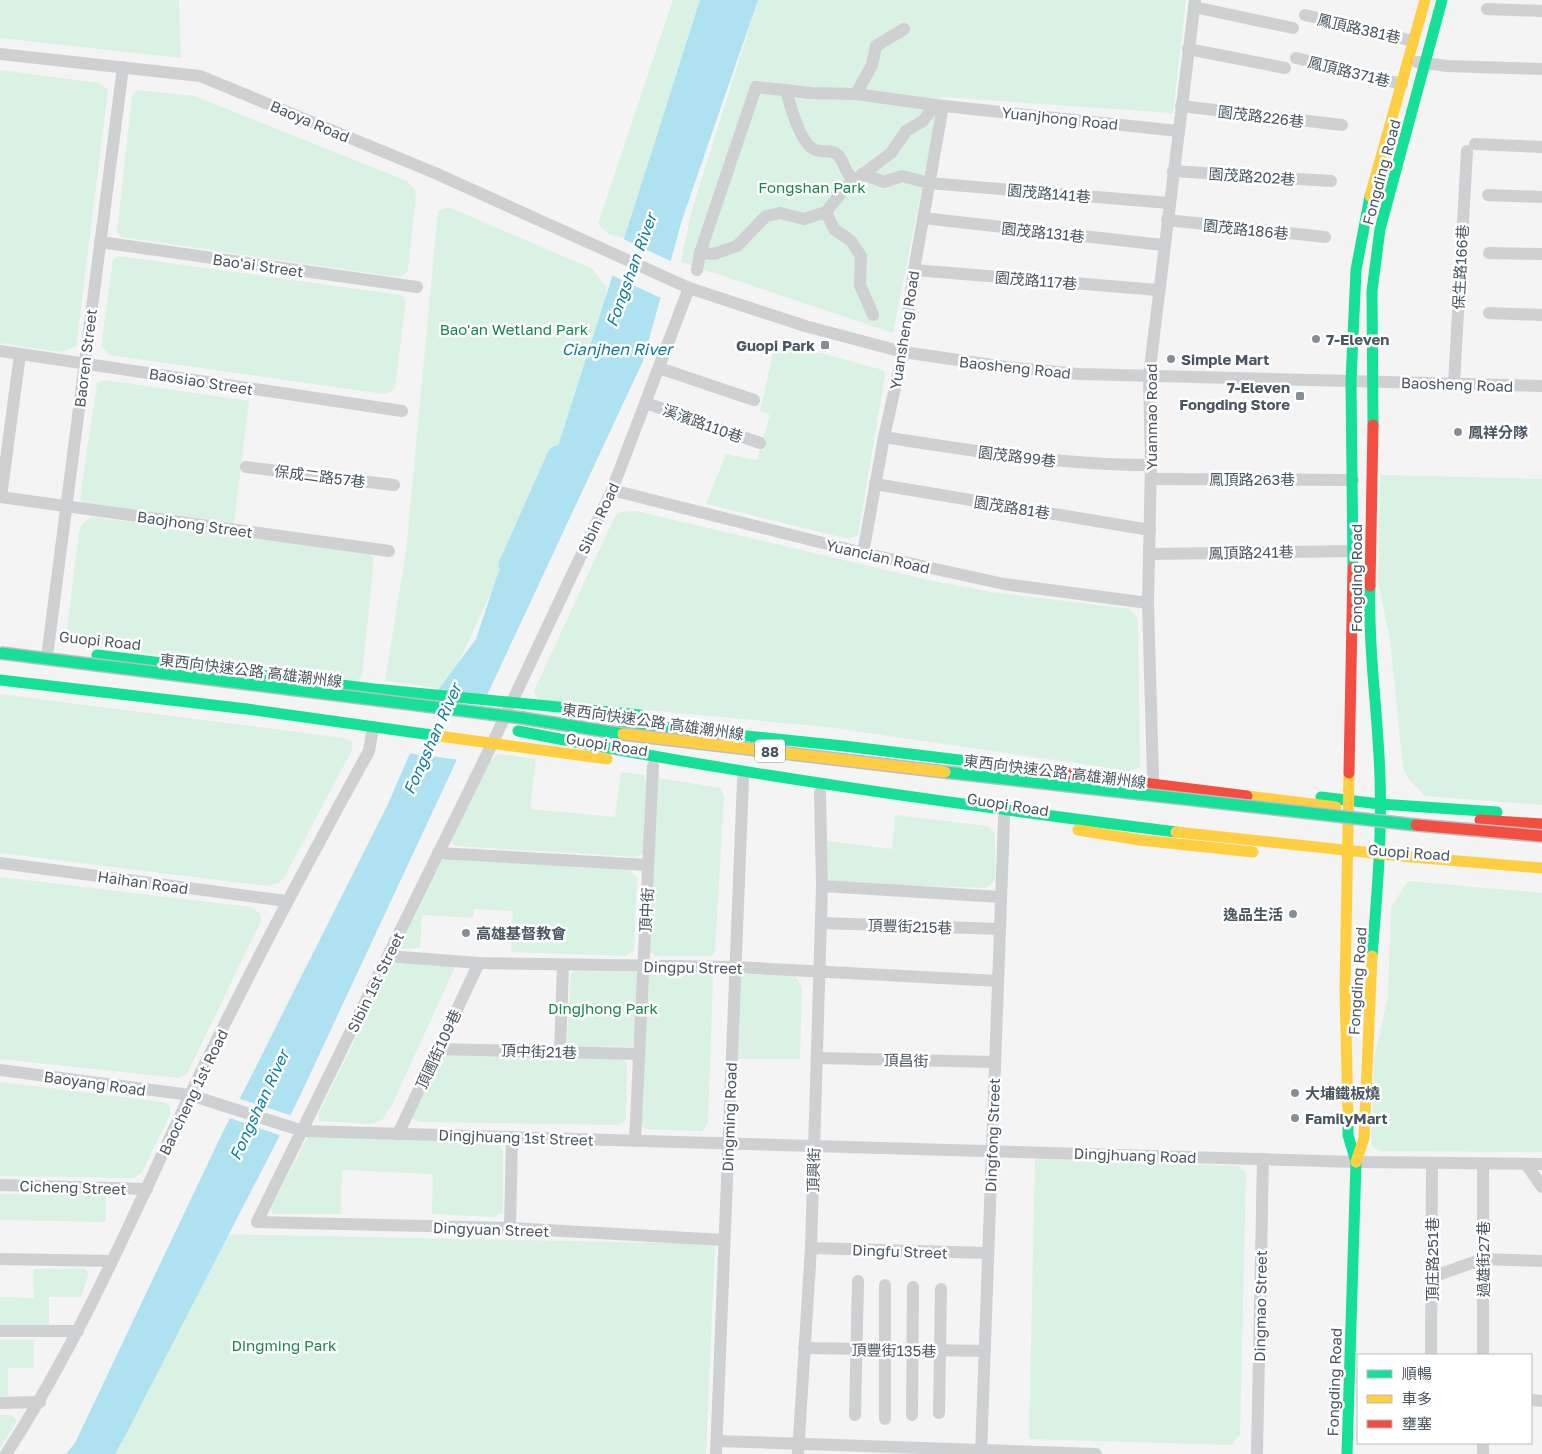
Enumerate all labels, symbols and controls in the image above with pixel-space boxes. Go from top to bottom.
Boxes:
street label: 鳳頂路381巷 [1315,10,1403,46]
street label: 鳳頂路371巷 [1306,52,1392,90]
street label: Baoya Road [268,96,352,146]
street label: 園茂路226巷 [1217,102,1305,130]
street label: Yuanjhong Road [1001,103,1119,133]
street label: Fongding Road [1358,117,1404,227]
street label: 園茂路202巷 [1208,164,1296,188]
park label: Fongshan Park [758,178,866,196]
street label: 園茂路141巷 [1007,180,1091,206]
water label: Fongshan River [601,208,662,329]
street label: 園茂路186巷 [1203,216,1289,242]
street label: 園茂路131巷 [1001,219,1085,245]
street label: 保生路166巷 [1449,224,1471,310]
street label: Bao'ai Street [212,250,304,280]
street label: 園茂路117巷 [994,267,1078,293]
street label: Yuansheng Road [886,269,922,391]
street label: Baoren Street [70,308,100,408]
park label: Bao'an Wetland Park [440,320,589,338]
place label: 7-Eleven [1326,330,1389,348]
marker: 7-Eleven [1310,333,1322,345]
place label: Guopi Park [736,336,815,354]
water label: Cianjhen River [562,339,675,359]
marker: Guopi Park [819,339,831,351]
place label: Simple Mart [1181,350,1269,368]
street label: Baosheng Road [958,352,1072,382]
marker: Simple Mart [1165,353,1177,365]
street label: Baosiao Street [148,364,254,398]
street label: Yuanmao Road [1142,364,1160,470]
street label: Baosheng Road [1401,373,1513,395]
place label: 7-Eleven Fongding Store [1179,378,1290,413]
marker: 7-Eleven Fongding Store [1294,390,1306,402]
street label: 溪濱路110巷 [661,400,745,446]
place label: 鳳祥分隊 [1468,423,1528,441]
marker: 鳳祥分隊 [1452,426,1464,438]
street label: 園茂路99巷 [977,442,1057,470]
street label: 保成二路57巷 [273,461,367,491]
street label: 鳳頂路263巷 [1209,470,1295,488]
street label: Sibin Road [574,479,622,557]
street label: 園茂路81巷 [973,492,1051,522]
street label: Baojhong Street [136,507,254,541]
street label: Fongding Road [1347,524,1365,632]
street label: Yuancian Road [824,535,932,577]
street label: 鳳頂路241巷 [1208,542,1294,562]
street label: Guopi Road [58,627,142,653]
street label: 東西向快速公路 高雄潮州線 [159,650,343,690]
water label: Fongshan River [399,678,466,798]
street label: 東西向快速公路 高雄潮州線 [561,699,745,743]
street label: Guopi Road [565,729,649,759]
road number: 88 [755,739,785,762]
street label: 東西向快速公路 高雄潮州線 [963,751,1147,791]
street label: Guopi Road [966,789,1050,819]
street label: Guopi Road [1367,840,1451,864]
street label: Haihan Road [97,867,189,897]
street label: 頂中街 [636,887,656,933]
place label: 逸品生活 [1223,905,1283,923]
marker: 逸品生活 [1287,908,1299,920]
street label: 頂豐街215巷 [867,916,953,936]
place label: 高雄基督教會 [476,924,566,942]
street label: Fongding Road [1344,926,1370,1036]
marker: 高雄基督教會 [460,927,472,939]
street label: Sibin 1st Street [343,929,407,1035]
street label: Dingpu Street [643,957,743,977]
park label: Dingjhong Park [548,999,658,1017]
street label: 頂圃街109巷 [412,1006,464,1092]
street label: Baocheng 1st Road [155,1026,231,1158]
street label: 頂中街21巷 [501,1041,577,1061]
water label: Fongshan River [225,1044,294,1163]
street label: 頂昌街 [883,1051,929,1069]
street label: Dingming Road [718,1062,740,1172]
street label: Baoyang Road [43,1067,147,1099]
street label: Dingfong Street [981,1078,1003,1192]
place label: 大埔鐵板燒 [1305,1084,1380,1102]
marker: 大埔鐵板燒 [1289,1087,1301,1099]
place label: FamilyMart [1305,1109,1387,1127]
marker: FamilyMart [1289,1112,1301,1124]
street label: Dingjhuang 1st Street [438,1125,594,1149]
street label: Dingjhuang Road [1073,1144,1197,1166]
street label: 頂興街 [804,1147,822,1193]
street label: Cicheng Street [19,1176,127,1198]
street label: 頂庄路251巷 [1423,1217,1441,1301]
street label: Dingyuan Street [433,1218,549,1240]
street label: 過雄街27巷 [1474,1221,1492,1297]
street label: Dingfu Street [852,1240,948,1262]
street label: Dingmao Street [1250,1250,1270,1362]
street label: Fongding Road [1323,1328,1345,1436]
park label: Dingming Park [232,1336,337,1354]
street label: 頂豐街135巷 [851,1340,937,1360]
legend [1357,1354,1532,1444]
text: 順暢 [1402,1364,1432,1382]
text: 車多 [1402,1389,1432,1407]
text: 壅塞 [1402,1414,1432,1432]

